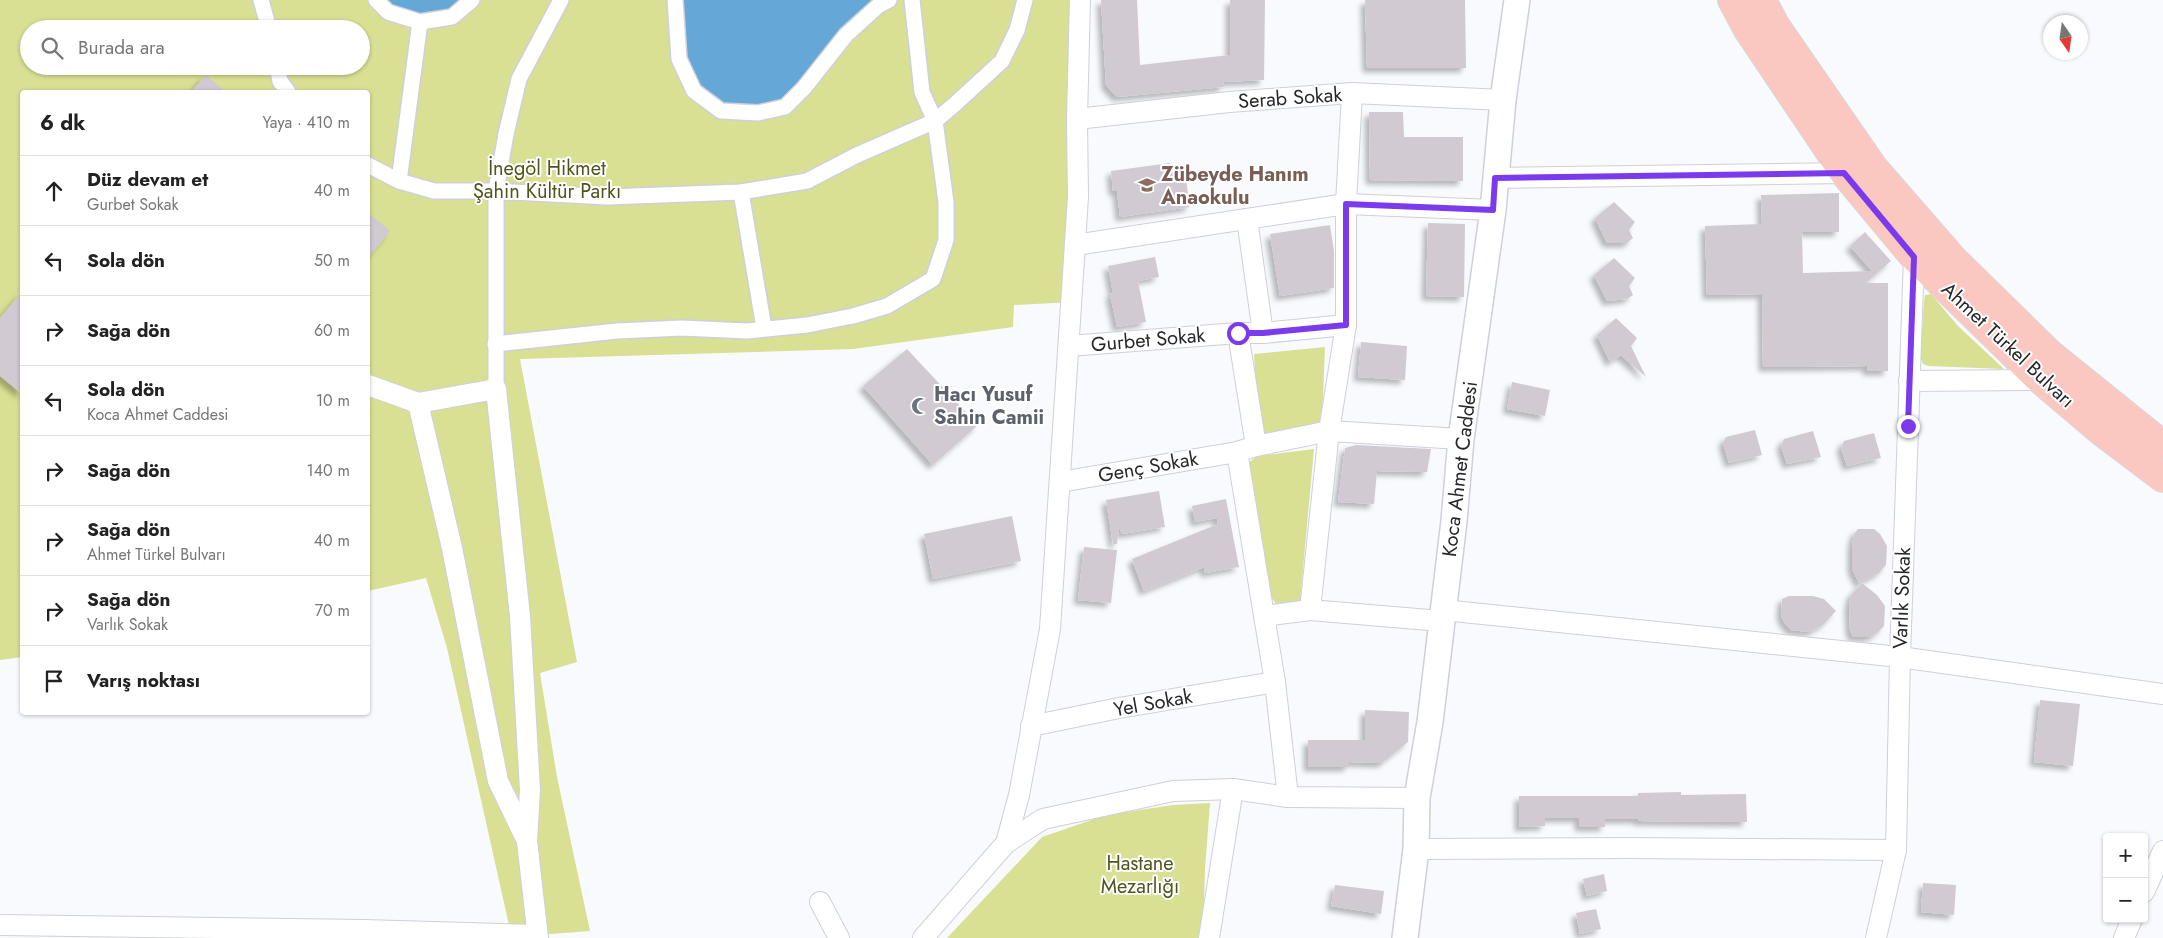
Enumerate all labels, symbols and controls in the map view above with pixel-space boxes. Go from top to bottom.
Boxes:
north arrow [2043,15,2088,60]
search box [20,20,370,75]
icon: search [38,34,66,62]
text: Burada ara [78,34,165,61]
street label: Serab Sokak [1237,80,1343,116]
text: 6 dk [40,108,85,138]
text: Yaya · 410 m [262,111,350,134]
park label: İnegöl Hikmet Şahin Kültür Parkı [473,154,621,206]
place label: Zübeyde Hanım Anaokulu [1160,160,1309,212]
text: Düz devam et [87,166,208,193]
school or university icon: Zübeyde Hanım Anaokulu [1137,175,1157,195]
icon: ahead [40,177,68,205]
text: 40 m [314,179,350,202]
text: Gurbet Sokak [87,193,179,216]
icon: left [40,247,68,275]
text: Sola dön [87,247,165,274]
text: 50 m [314,249,350,272]
street label: Ahmet Türkel Bulvarı [1935,275,2081,415]
icon: right [40,317,68,345]
text: Sağa dön [87,317,171,344]
text: 60 m [314,319,350,342]
street label: Gurbet Sokak [1090,321,1206,359]
route start [1227,322,1250,345]
text: Sola dön [87,376,165,403]
street label: Koca Ahmet Caddesi [1435,379,1485,559]
place label: Hacı Yusuf Sahin Camii [934,380,1044,432]
icon: left [40,387,68,415]
text: 10 m [316,389,350,412]
mosque icon: Hacı Yusuf Sahin Camii [910,396,930,416]
text: Koca Ahmet Caddesi [87,403,229,426]
route end [1897,415,1920,438]
street label: Genç Sokak [1096,444,1200,490]
icon: right [40,457,68,485]
text: Sağa dön [87,457,171,484]
text: 140 m [307,459,350,482]
text: Sağa dön [87,516,171,543]
icon: right [40,527,68,555]
text: 40 m [314,529,350,552]
text: Ahmet Türkel Bulvarı [87,543,226,566]
street label: Varlık Sokak [1886,547,1918,649]
text: Sağa dön [87,586,171,613]
icon: right [40,597,68,625]
text: 70 m [315,599,350,622]
text: Varlık Sokak [87,613,168,636]
icon: arrive [40,667,68,695]
text: Varış noktası [87,667,200,694]
street label: Yel Sokak [1111,682,1195,724]
map controls [2103,833,2148,923]
button: + [2103,833,2148,878]
park label: Hastane Mezarlığı [1101,849,1179,901]
button: − [2103,878,2148,923]

